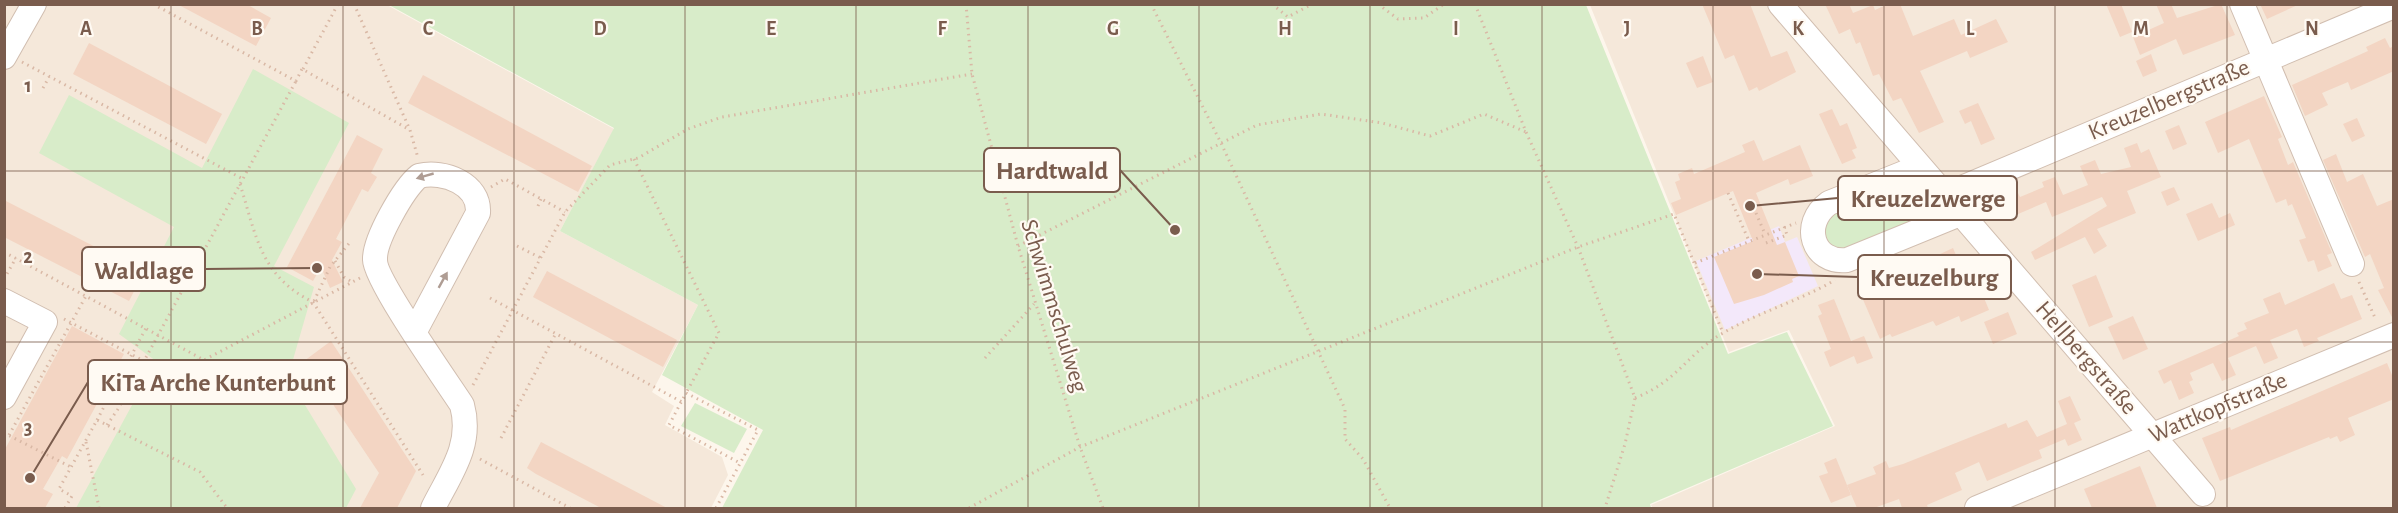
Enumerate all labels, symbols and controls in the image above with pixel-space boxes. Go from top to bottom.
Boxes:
text: A [80,19,92,39]
text: B [251,19,263,39]
text: C [423,19,434,39]
text: D [593,19,607,39]
text: E [766,19,776,39]
text: F [937,19,947,39]
text: G [1107,19,1119,39]
text: H [1278,19,1292,39]
text: I [1453,19,1459,39]
text: J [1624,19,1630,39]
text: K [1792,19,1804,39]
text: L [1966,19,1975,39]
text: M [2133,19,2149,39]
text: N [2305,19,2319,39]
street label: Kreuzelbergstraße [2085,55,2253,145]
text: 1 [24,76,32,96]
callout: Hardtwald [984,148,1120,192]
text: Hardtwald [996,158,1109,184]
one-way arrow [416,172,434,181]
callout: Kreuzelzwerge [1838,176,2017,220]
text: Kreuzelzwerge [1850,186,2006,212]
street label: Schwimmschulweg [1016,217,1092,396]
text: 2 [23,247,33,267]
callout: Waldlage [82,247,205,291]
callout: Kreuzelburg [1858,255,2011,299]
text: Waldlage [94,258,194,284]
text: Kreuzelburg [1870,265,1999,291]
one-way arrow [438,271,448,288]
street label: Hellbergstraße [2031,297,2141,419]
callout: KiTa Arche Kunterbunt [88,360,347,404]
street label: Wattkopfstraße [2145,368,2291,448]
text: KiTa Arche Kunterbunt [100,370,336,396]
text: 3 [24,418,32,438]

